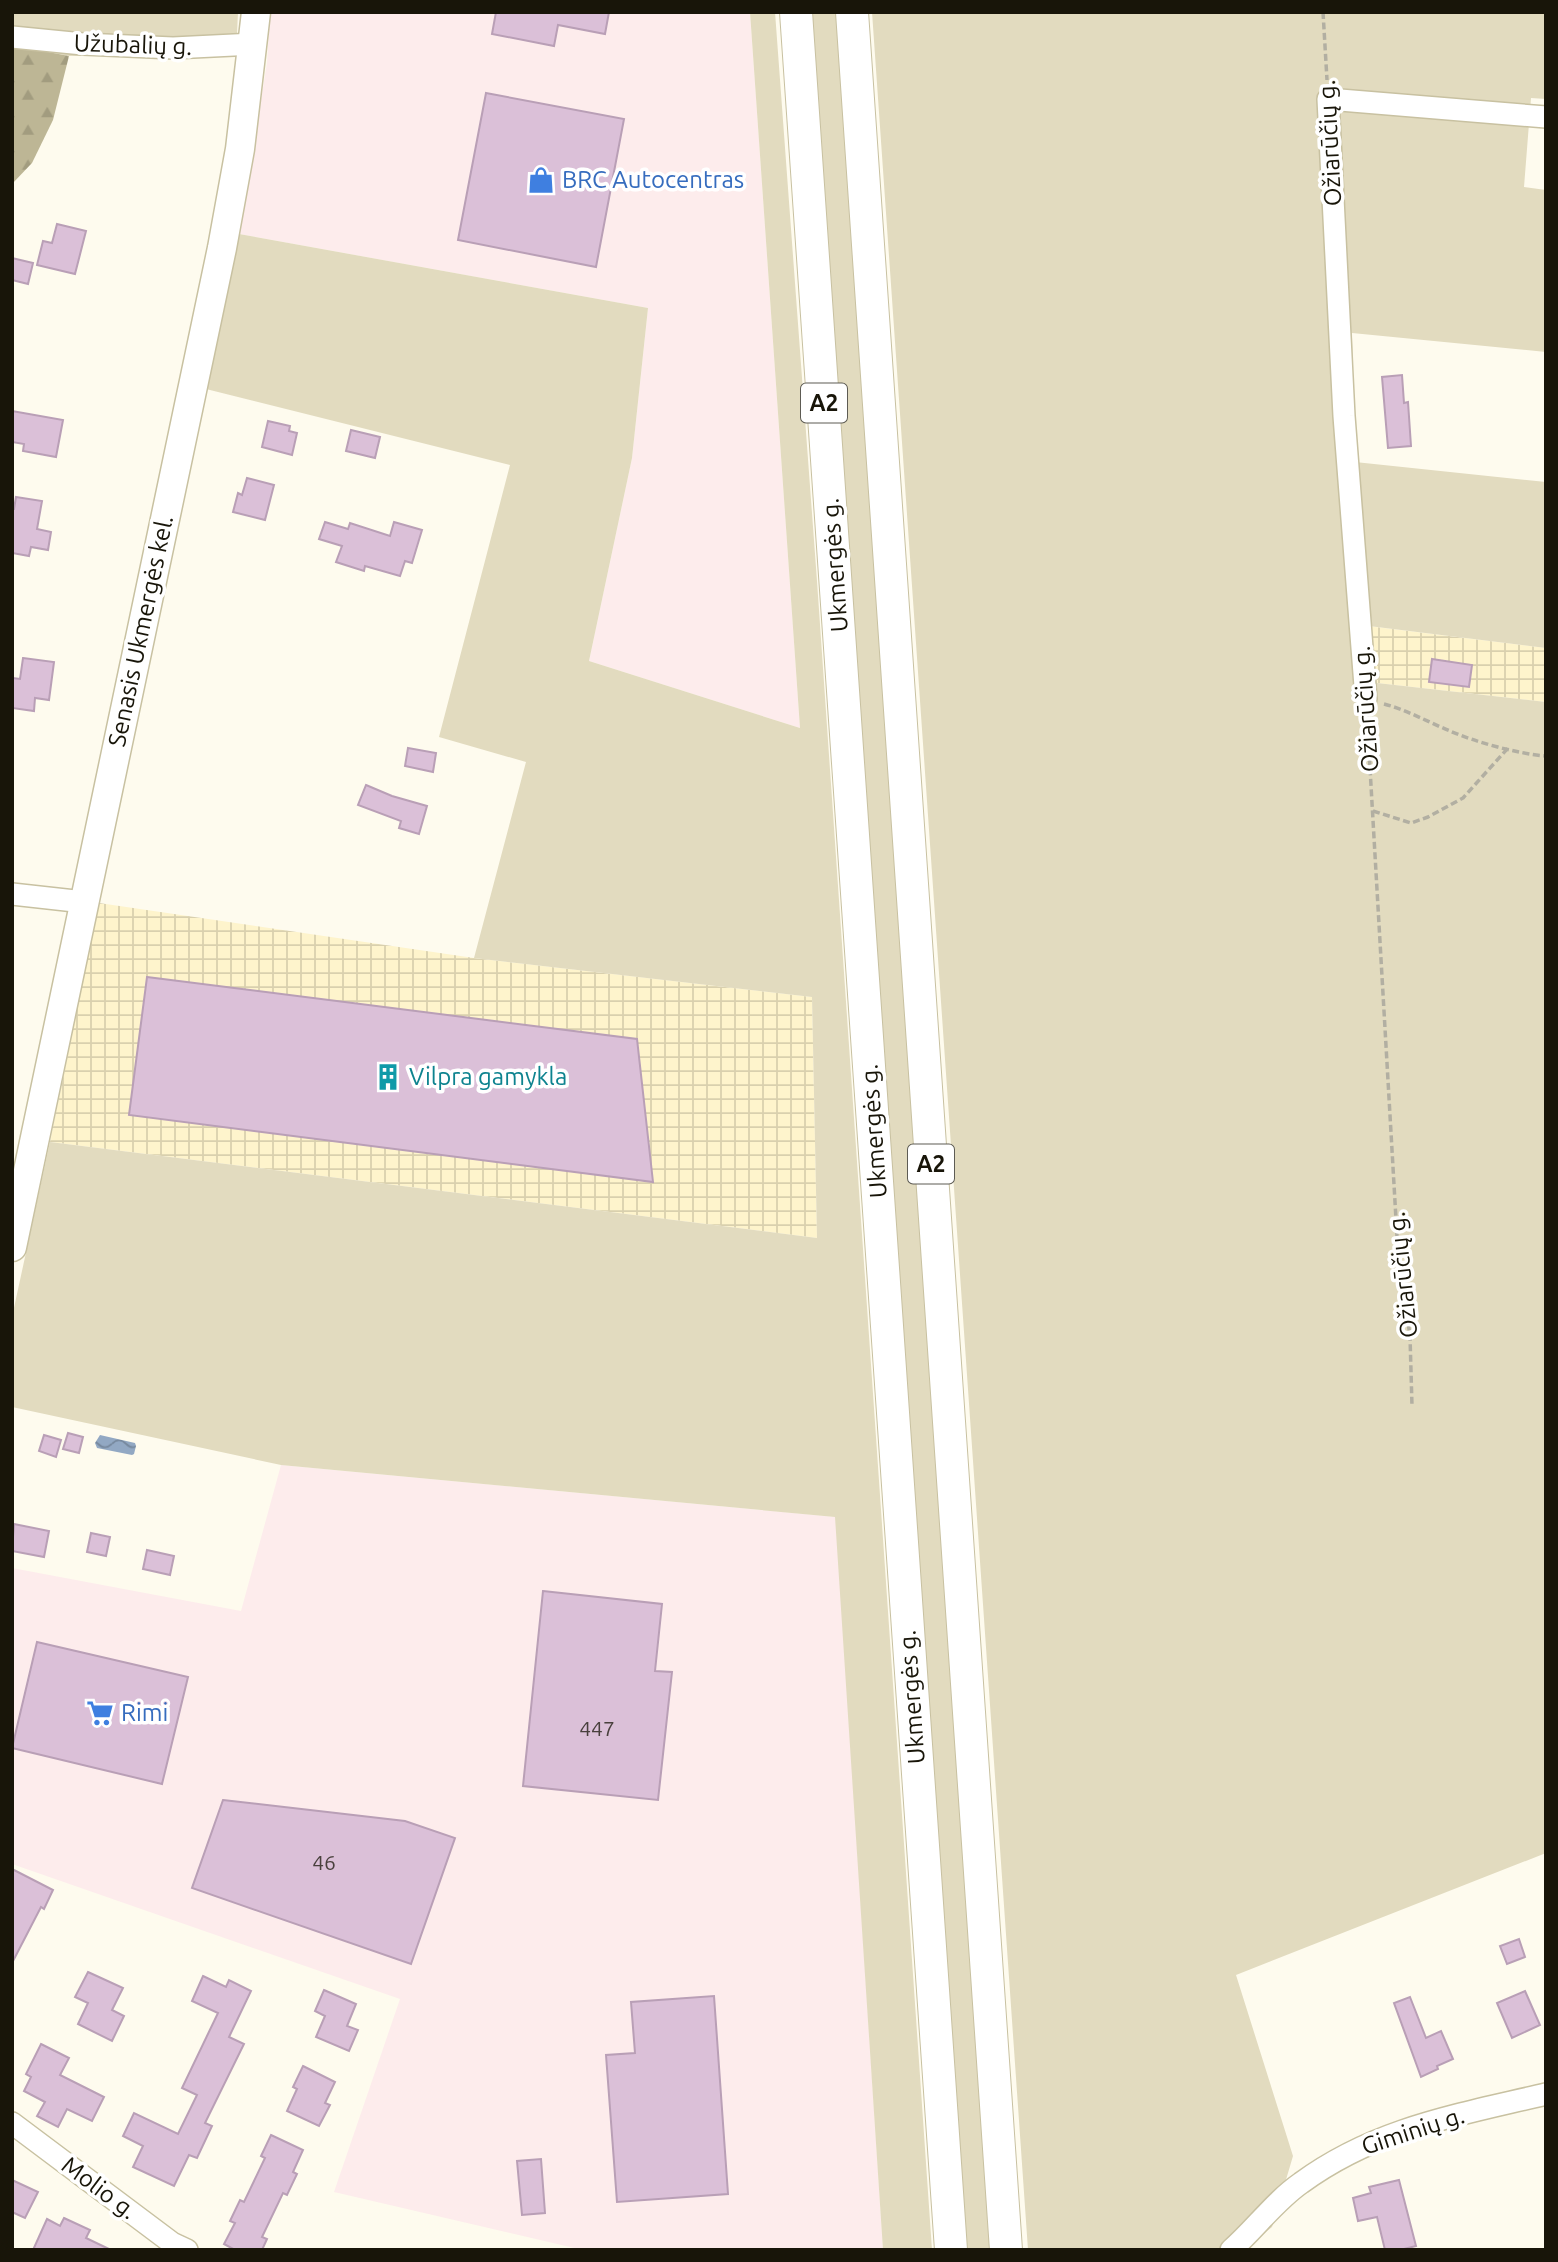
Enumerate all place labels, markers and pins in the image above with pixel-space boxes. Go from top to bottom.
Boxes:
shop icon: BRC Autocentras [526,165,556,195]
place label: BRC Autocentras [562,166,744,193]
building icon: Vilpra gamykla [373,1062,403,1092]
place label: Vilpra gamykla [409,1063,567,1090]
supermarket icon: Rimi [85,1698,115,1728]
place label: Rimi [121,1699,168,1726]

